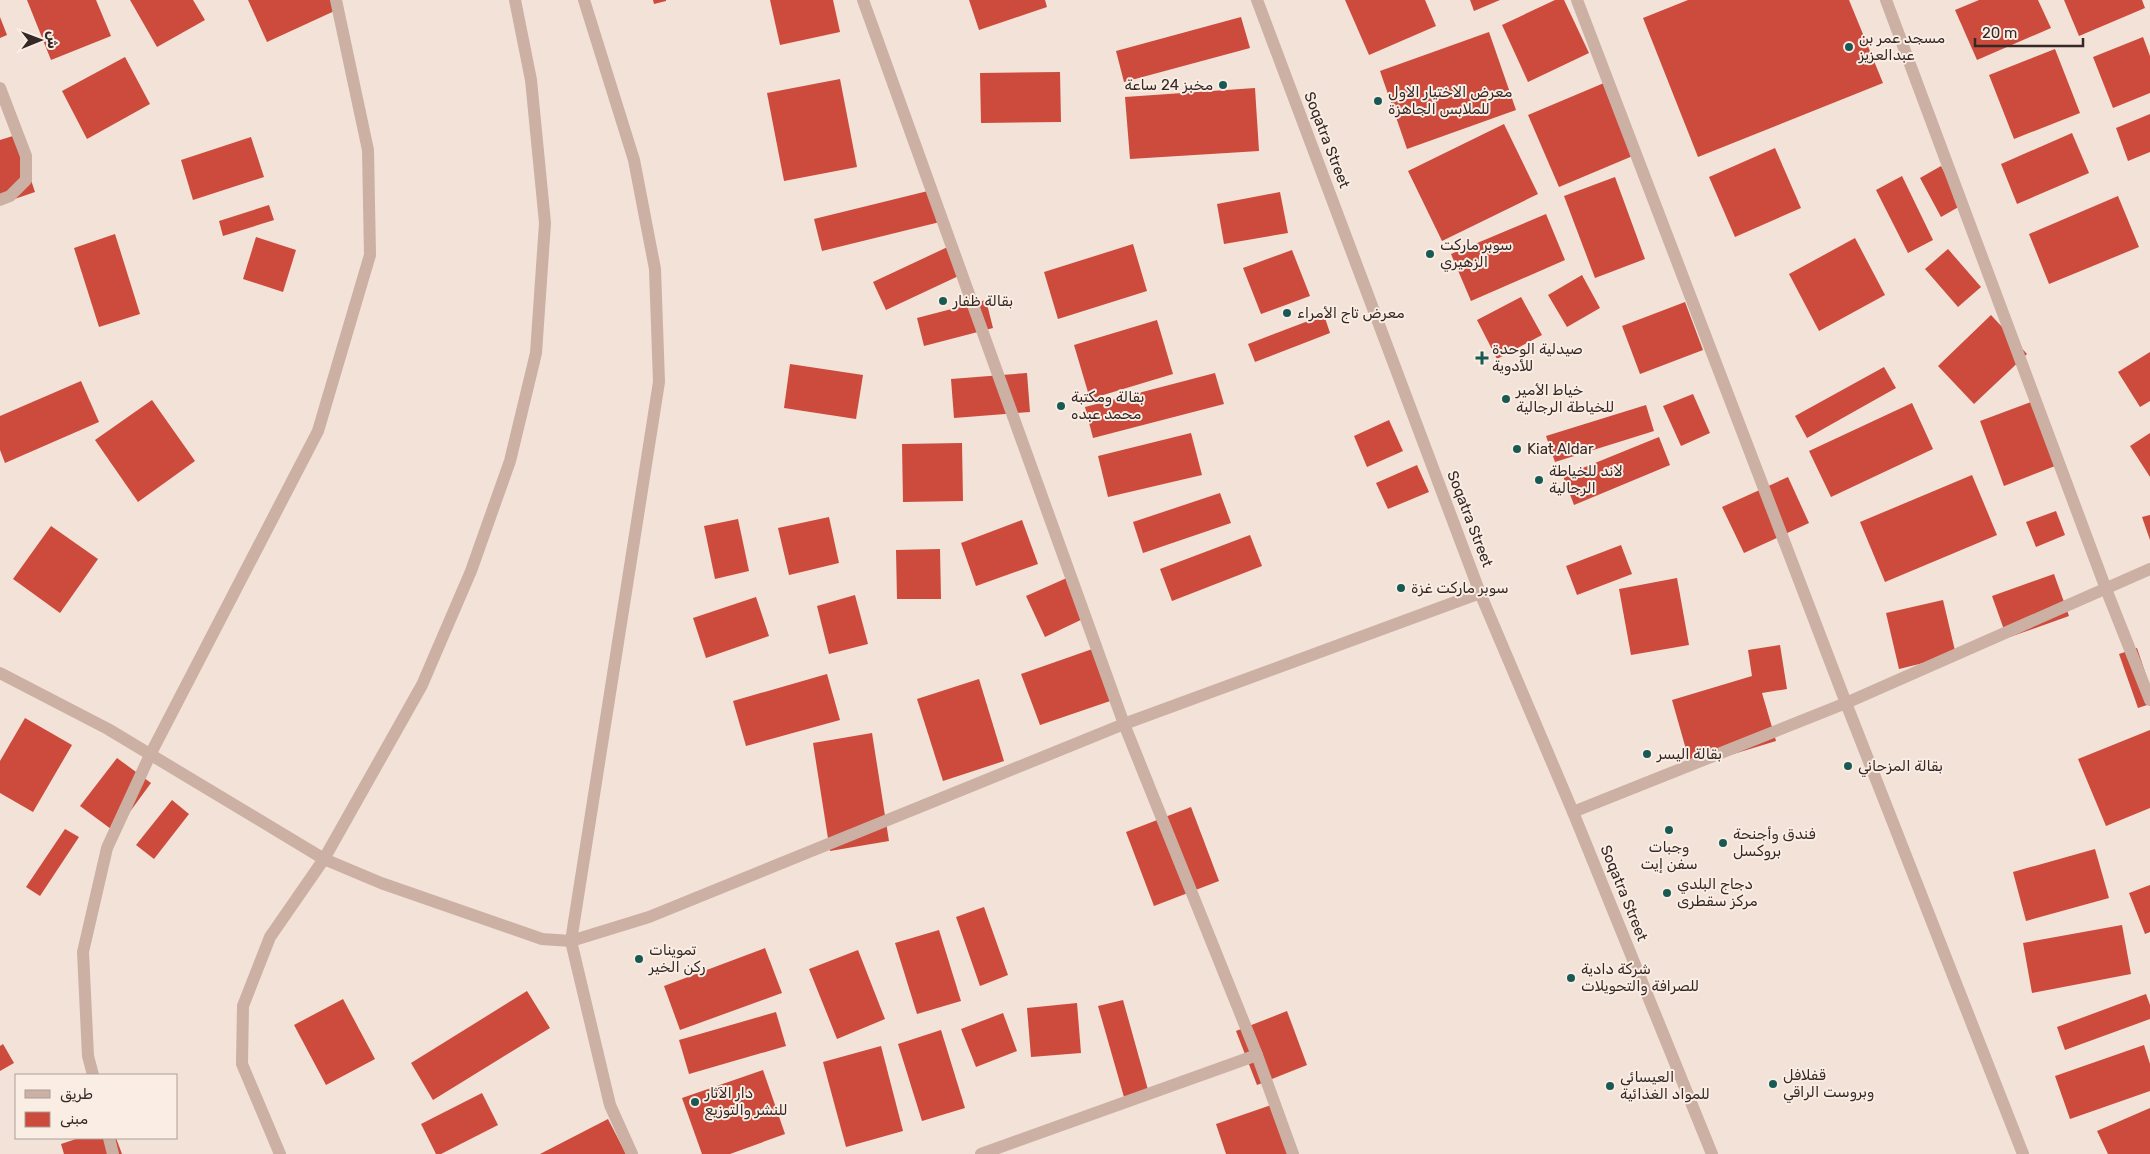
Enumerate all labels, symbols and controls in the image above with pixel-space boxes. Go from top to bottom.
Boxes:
north arrow [15,15,65,65]
scale bar [1975,15,2082,47]
text: 20 m [1982,24,2017,42]
place label: مسجد عمر بن عبدالعزيز [1858,29,1945,64]
text: ش [44,31,61,49]
marker: مسجد عمر بن عبدالعزيز [1843,41,1855,53]
place label: مخبز 24 ساعة [1124,76,1213,94]
marker: مخبز 24 ساعة [1217,79,1229,91]
place label: معرض الاختيار الاول للملابس الجاهزة [1388,83,1512,118]
street label: Soqatra Street [1300,89,1354,191]
marker: معرض الاختيار الاول للملابس الجاهزة [1372,95,1384,107]
place label: سوبر ماركت الزهيري [1440,236,1512,272]
marker: سوبر ماركت الزهيري [1424,248,1436,260]
place label: بقالة ظفار [952,292,1013,310]
marker: بقالة ظفار [937,295,949,307]
place label: معرض تاج الأمراء [1297,304,1405,324]
marker: معرض تاج الأمراء [1281,307,1293,319]
place label: صيدلية الوحدة للأدوية [1492,340,1583,376]
marker: صيدلية الوحدة للأدوية [1476,352,1488,364]
place label: خياط الأمير للخياطة الرجالية [1515,381,1614,416]
place label: بقالة ومكتبة محمد عبده [1071,388,1145,423]
marker: خياط الأمير للخياطة الرجالية [1500,393,1512,405]
marker: بقالة ومكتبة محمد عبده [1055,400,1067,412]
place label: Kiat Aldar [1527,440,1594,458]
marker: Kiat Aldar [1511,443,1523,455]
place label: لاند للخياطة الرجالية [1549,462,1623,497]
street label: Soqatra Street [1443,468,1497,570]
marker: لاند للخياطة الرجالية [1533,474,1545,486]
place label: سوبر ماركت غزة [1411,579,1509,597]
marker: سوبر ماركت غزة [1395,582,1407,594]
place label: بقالة اليسر [1656,745,1722,763]
marker: بقالة اليسر [1641,748,1653,760]
place label: بقالة المزحاني [1858,757,1943,778]
marker: بقالة المزحاني [1842,760,1854,772]
marker: وجبات سفن إيت [1663,824,1675,836]
place label: فندق وأجنحة بروكسل [1733,825,1816,861]
marker: فندق وأجنحة بروكسل [1717,837,1729,849]
place label: وجبات سفن إيت [1640,838,1698,873]
street label: Soqatra Street [1597,842,1651,944]
place label: دجاج البلدي مركز سقطرى [1677,875,1758,910]
marker: دجاج البلدي مركز سقطرى [1661,887,1673,899]
place label: تموينات ركن الخير [648,941,706,976]
marker: تموينات ركن الخير [633,953,645,965]
place label: شركة دادية للصرافة والتحويلات [1581,960,1699,996]
marker: شركة دادية للصرافة والتحويلات [1565,972,1577,984]
place label: قفلافل وبروست الراقي [1783,1066,1874,1104]
place label: العيسائي للمواد الغذائية [1620,1068,1710,1103]
legend [15,1074,178,1139]
marker: قفلافل وبروست الراقي [1767,1078,1779,1090]
marker: العيسائي للمواد الغذائية [1604,1080,1616,1092]
place label: دار الآثار للنشر والتوزيع [704,1084,788,1121]
text: طريق [60,1085,93,1103]
marker: دار الآثار للنشر والتوزيع [689,1096,701,1108]
text: مبنى [60,1110,88,1128]

